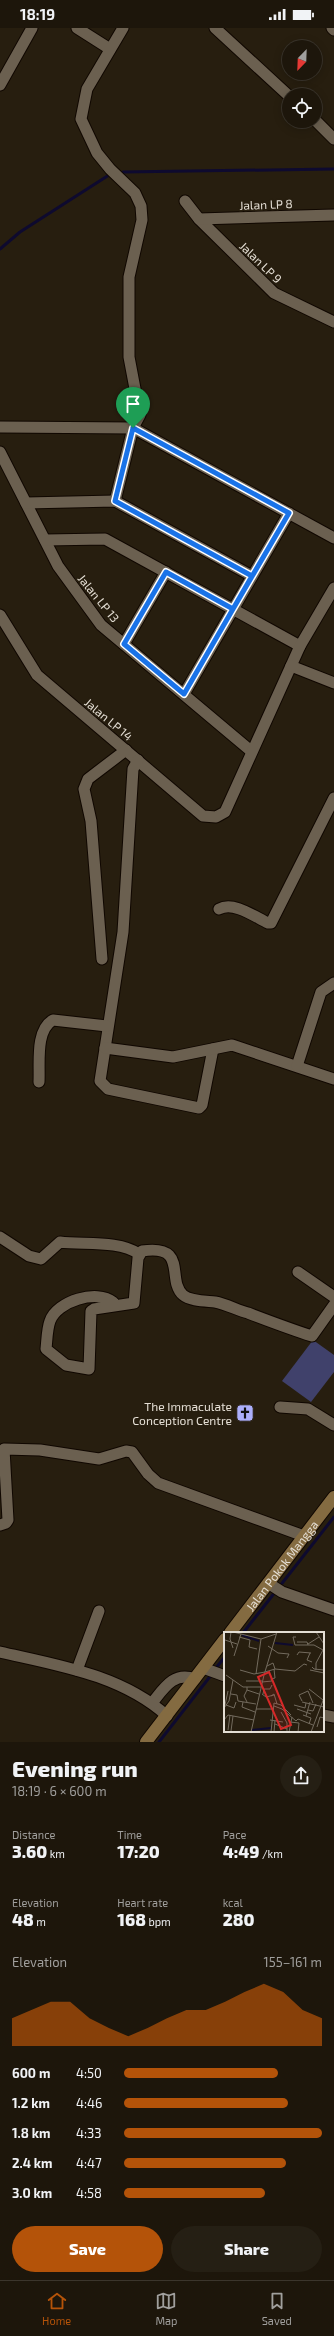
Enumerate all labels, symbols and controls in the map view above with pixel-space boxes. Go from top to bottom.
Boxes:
text: 18:19 [20,5,55,23]
north arrow [282,40,322,80]
map controls [282,40,322,128]
button: locate [282,88,322,128]
street label: Jalan LP 8 [239,196,293,212]
street label: Jalan LP 9 [237,239,285,286]
pin [116,387,150,428]
icon: arrive [122,393,144,415]
street label: Jalan LP 13 [75,571,123,625]
street label: Jalan LP 14 [82,695,136,743]
place label: The Immaculate Conception Centre [132,1399,232,1427]
church icon: The Immaculate Conception Centre [235,1403,255,1423]
street label: Jalan Pokok Mangga [243,1518,321,1613]
inset map [224,1632,324,1732]
text: Evening run [12,1755,138,1781]
button: share [280,1755,322,1797]
text: 18:19 · 6 × 600 m [12,1783,107,1799]
text: Distance [12,1828,55,1841]
text: Time [117,1828,142,1841]
text: Pace [223,1828,246,1841]
text: 3.60 [12,1841,47,1861]
text: 17:20 [117,1841,160,1861]
text: 4:49 [223,1841,259,1861]
text: km [47,1847,65,1860]
text: /km [259,1847,283,1860]
text: Elevation [12,1896,59,1909]
text: Heart rate [117,1896,168,1909]
text: kcal [223,1896,243,1909]
text: 48 [12,1909,34,1929]
text: 168 [117,1909,146,1929]
text: 280 [223,1909,254,1929]
text: m [34,1915,46,1928]
text: bpm [146,1915,171,1928]
text: Elevation [12,1954,67,1970]
text: 155–161 m [264,1954,322,1970]
text: 600 m [12,2065,50,2081]
text: 4:50 [76,2065,102,2081]
text: 1.2 km [12,2095,50,2111]
text: 4:46 [76,2095,103,2111]
text: 1.8 km [12,2125,50,2141]
text: 4:33 [76,2125,102,2141]
text: 2.4 km [12,2155,52,2171]
text: 4:47 [76,2155,102,2171]
text: 3.0 km [12,2185,52,2201]
text: 4:58 [76,2185,102,2201]
button: Save [12,2226,163,2272]
button: Share [171,2226,322,2272]
tab: Home [42,2290,71,2327]
tab: Map [155,2290,178,2327]
tab: Saved [262,2290,292,2327]

